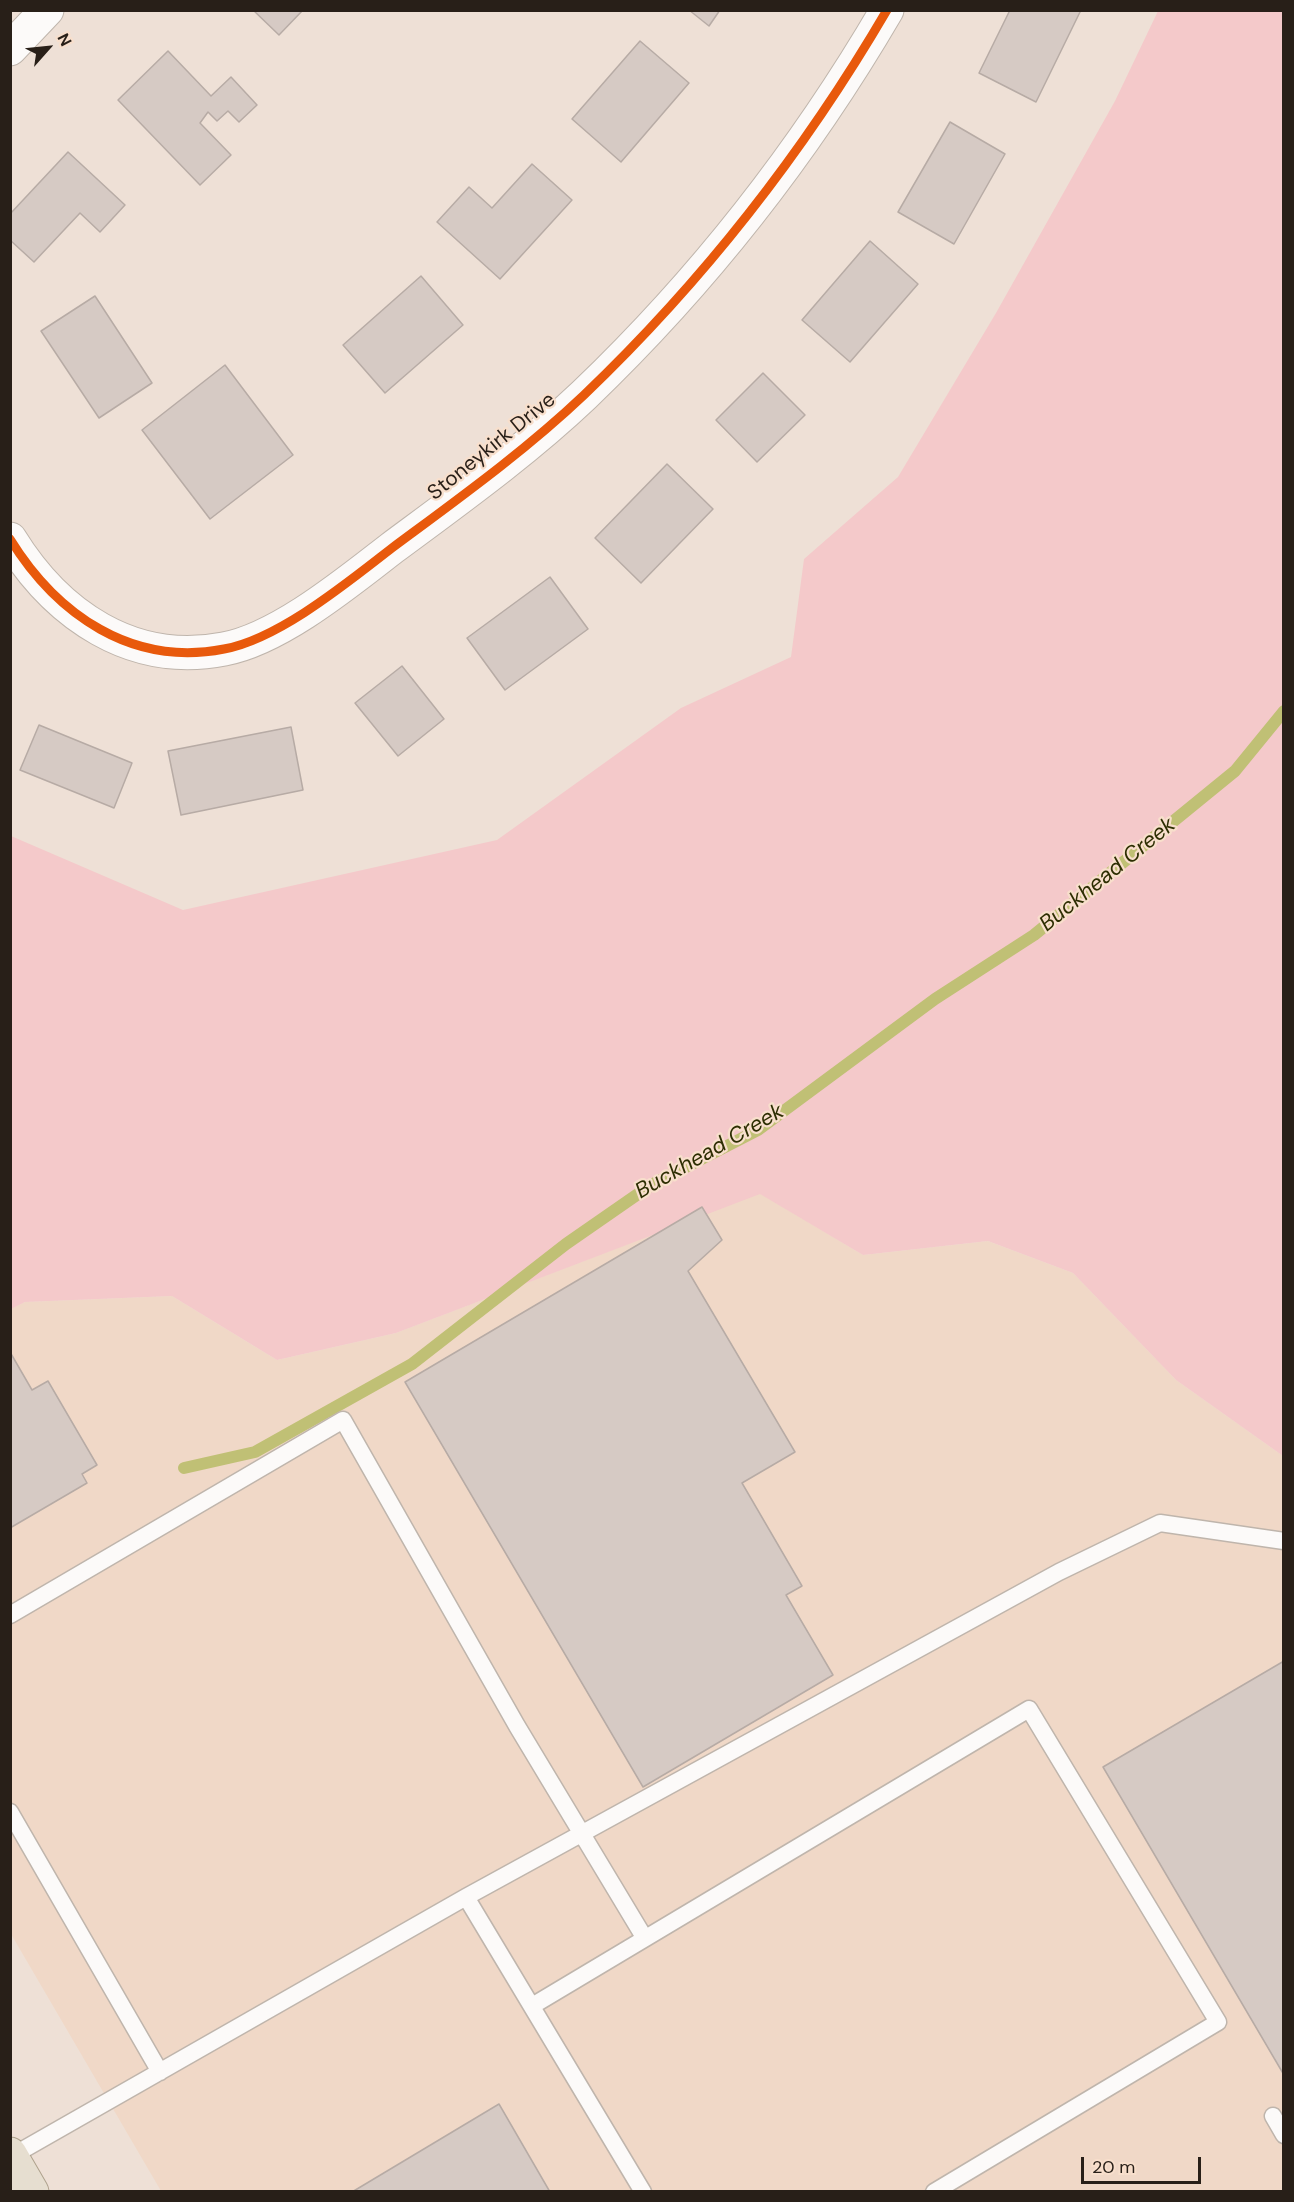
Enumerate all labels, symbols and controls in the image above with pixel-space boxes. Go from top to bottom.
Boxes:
north arrow [18,18,78,78]
text: N [52,30,76,50]
street label: Stoneykirk Drive [423,388,561,506]
water label: Buckhead Creek [1035,812,1181,938]
water label: Buckhead Creek [631,1099,789,1205]
scale bar [1084,2145,1204,2183]
text: 20 m [1092,2155,1135,2179]

